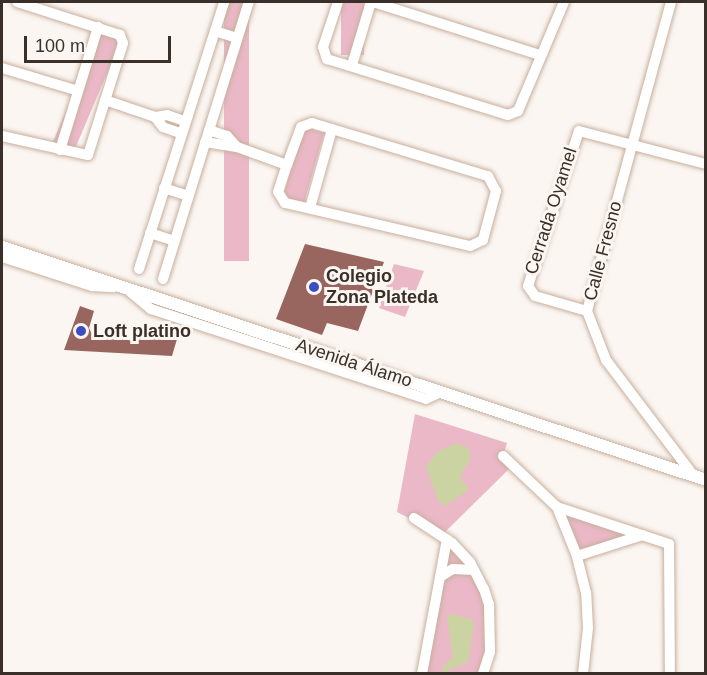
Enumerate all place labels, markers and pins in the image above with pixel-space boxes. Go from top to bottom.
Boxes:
place label: Colegio Zona Plateda [326,266,438,308]
marker: Colegio Zona Plateda [307,280,321,294]
place label: Loft platino [93,320,191,342]
marker: Loft platino [74,324,88,338]

